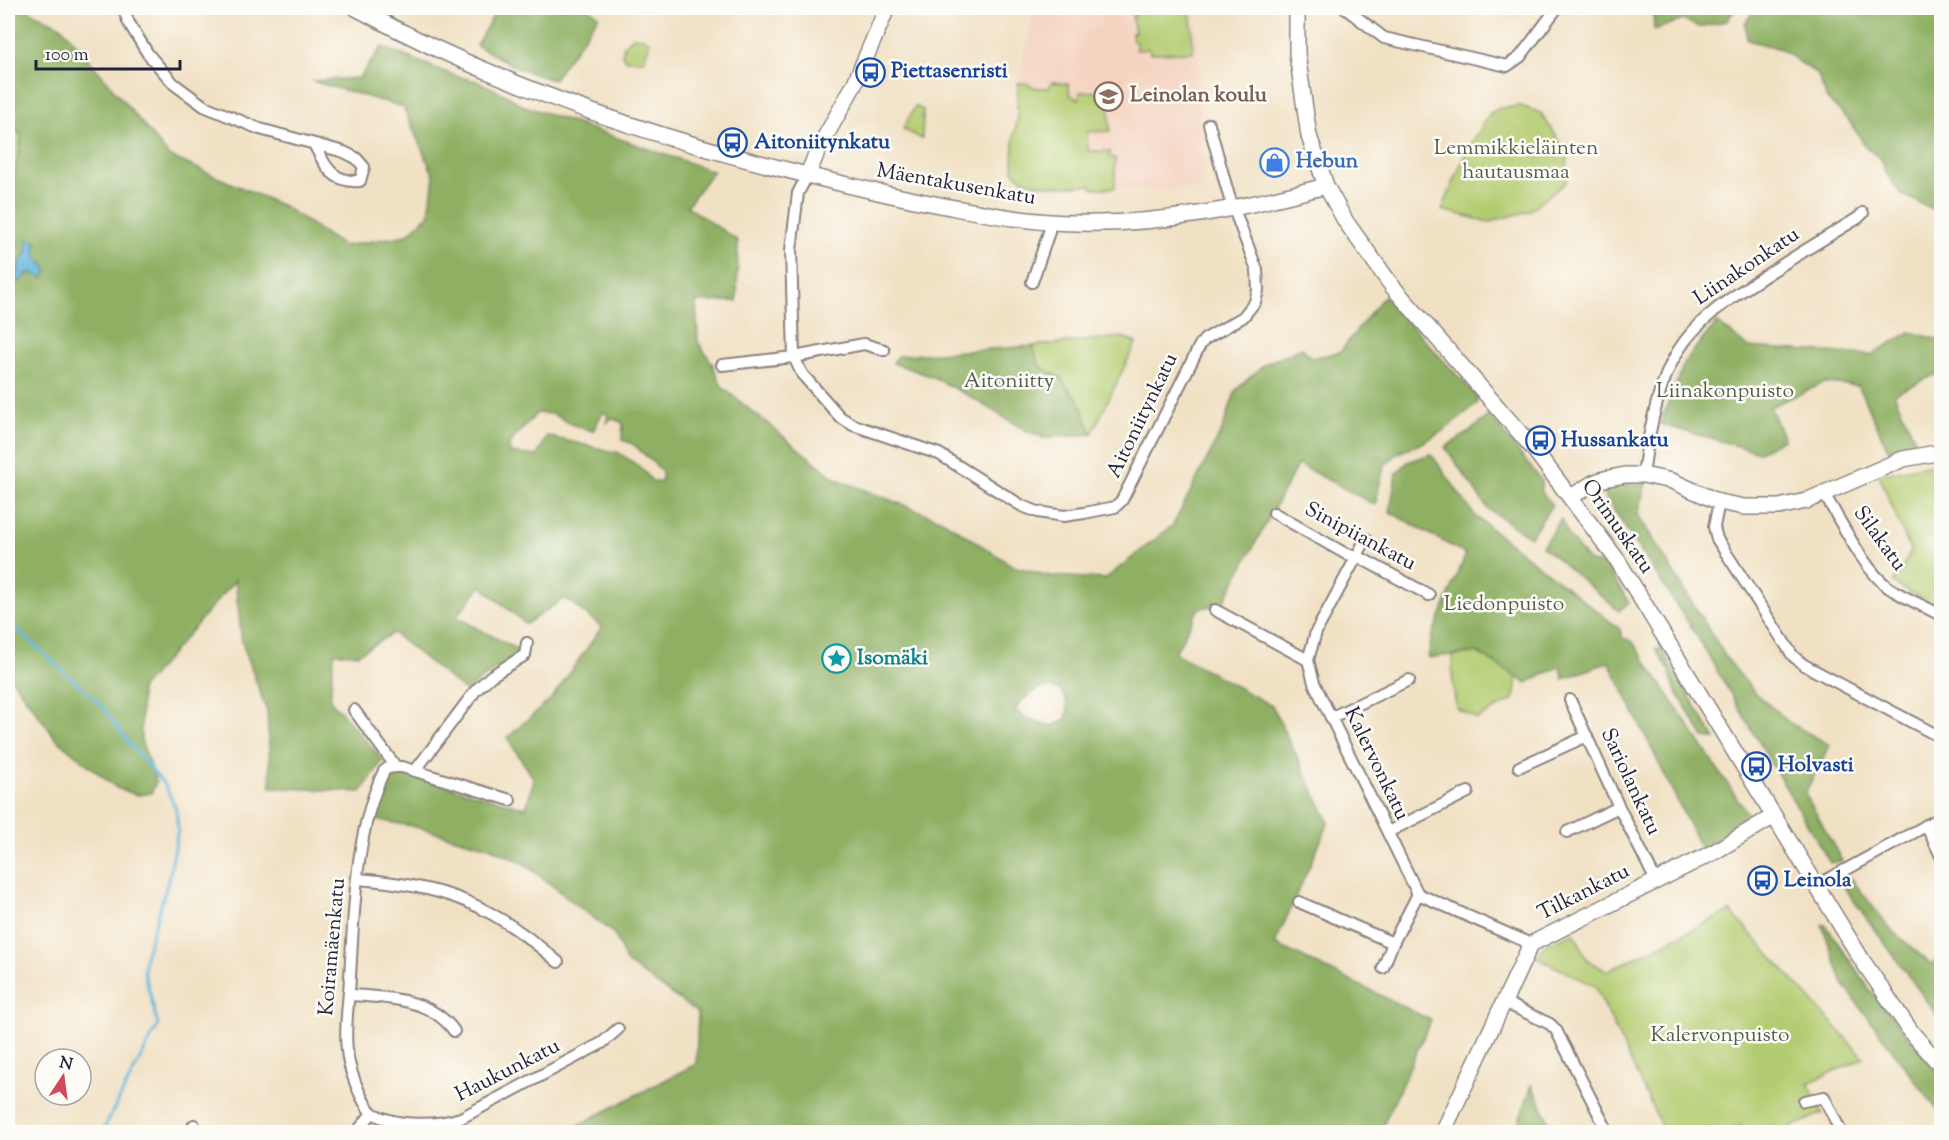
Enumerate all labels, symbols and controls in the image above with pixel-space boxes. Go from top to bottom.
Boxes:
scale bar [36,33,180,71]
text: 100 m [45,43,89,69]
bus stop icon: Piettasenristi [854,56,886,88]
place label: Piettasenristi [891,57,1008,87]
school or university icon: Leinolan koulu [1093,80,1125,112]
place label: Leinolan koulu [1130,81,1268,111]
bus stop icon: Aitoniitynkatu [717,127,749,159]
place label: Aitoniitynkatu [754,128,891,158]
park label: Lemmikkieläinten hautausmaa [1434,134,1598,188]
shop icon: Hebun [1259,146,1291,178]
place label: Hebun [1296,147,1359,177]
street label: Mäentakusenkatu [874,156,1038,214]
street label: Liinakonkatu [1688,221,1806,313]
street label: Aitoniitynkatu [1100,348,1186,484]
park label: Aitoniitty [964,367,1055,397]
park label: Liinakonpuisto [1656,377,1794,407]
bus stop icon: Hussankatu [1524,425,1556,457]
place label: Hussankatu [1561,426,1669,456]
street label: Orimuskatu [1573,474,1661,580]
street label: Sinipiiankatu [1299,495,1421,579]
street label: Silakatu [1845,500,1913,578]
park label: Liedonpuisto [1444,590,1564,620]
place icon: Isomäki [820,643,852,675]
place label: Isomäki [857,644,928,674]
street label: Kalervonkatu [1336,702,1416,826]
street label: Sariolankatu [1592,723,1668,841]
bus stop icon: Holvasti [1741,750,1773,782]
place label: Holvasti [1778,751,1854,781]
street label: Tilkankatu [1533,857,1635,929]
bus stop icon: Leinola [1747,865,1779,897]
place label: Leinola [1784,866,1852,896]
street label: Koiramäenkatu [312,877,354,1017]
park label: Kalervonpuisto [1651,1021,1789,1051]
street label: Haukunkatu [450,1032,566,1110]
north arrow [33,1047,93,1107]
text: N [57,1052,75,1078]

